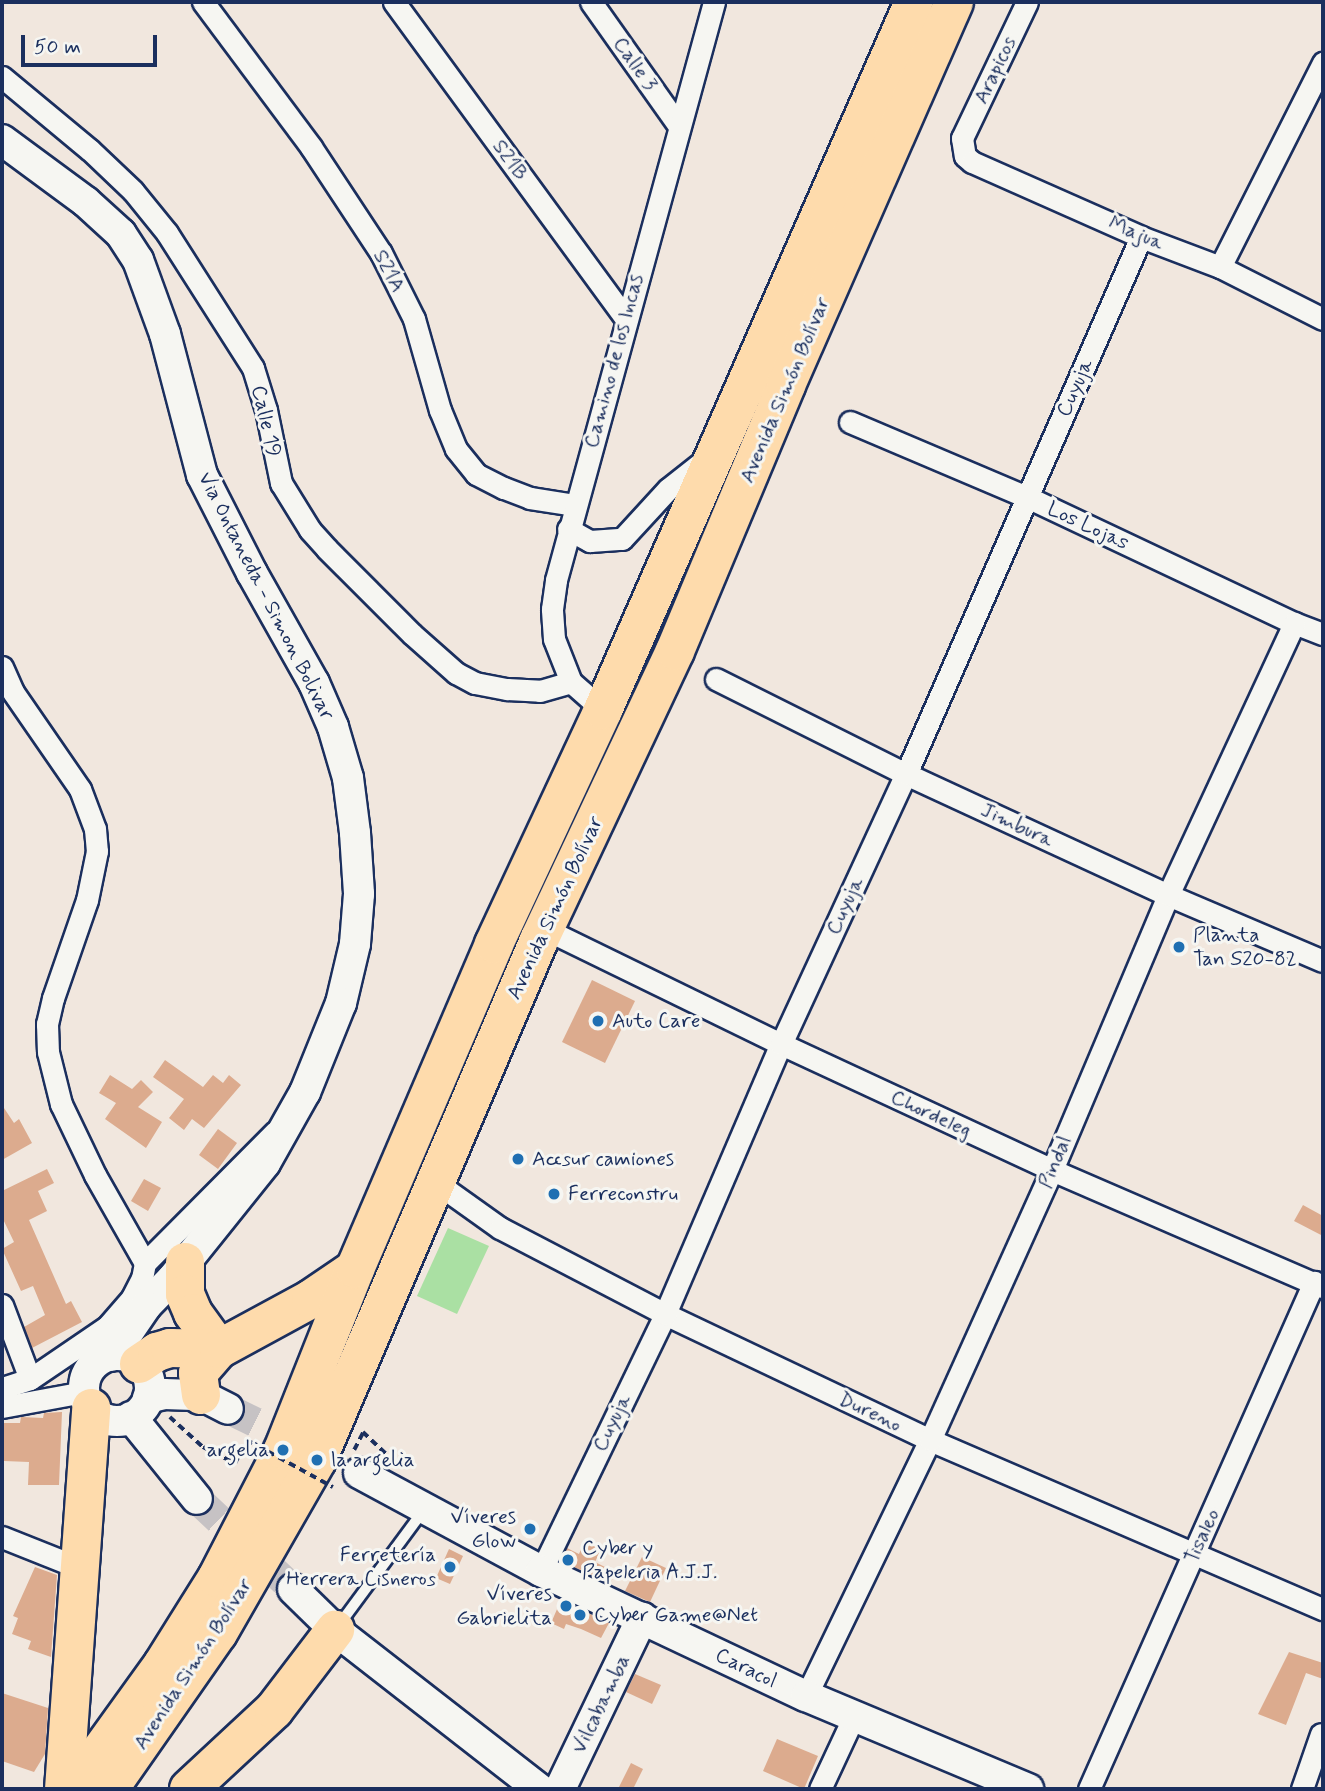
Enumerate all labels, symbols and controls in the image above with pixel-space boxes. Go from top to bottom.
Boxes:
scale bar [24,21,161,65]
street label: Calle 3 [607,32,663,96]
street label: Arapicos [968,32,1022,108]
text: 50 m [34,33,81,61]
street label: S21B [487,135,533,185]
street label: Majua [1105,210,1167,256]
street label: S21A [367,245,411,297]
street label: Camino de los Incas [578,268,650,454]
street label: Avenida Simón Bolívar [734,293,836,487]
street label: Cuyuja [1051,355,1099,421]
street label: Calle 19 [246,383,286,459]
street label: Via Ontaneda - Simon Bolivar [193,468,339,724]
street label: Los Lojas [1044,496,1132,556]
street label: Jimbura [977,797,1057,853]
street label: Avenida Simón Bolívar [501,812,609,1004]
street label: Cuyuja [821,873,869,939]
place label: Planta Tan S20-82 [1193,922,1297,972]
marker: Planta Tan S20-82 [1171,939,1187,955]
place label: Auto Care [612,1008,702,1034]
marker: Auto Care [590,1013,606,1029]
street label: Chordeleg [887,1084,975,1144]
street label: Pindal [1033,1132,1077,1192]
place label: Accsur camiones [532,1146,684,1172]
marker: Accsur camiones [510,1151,526,1167]
place label: Ferreconstru [568,1181,678,1207]
marker: Ferreconstru [546,1186,562,1202]
street label: Dureno [834,1386,906,1438]
street label: Cuyuja [587,1390,637,1456]
place label: argelia [207,1437,269,1463]
marker: argelia [275,1442,291,1458]
place label: la argelia [331,1447,415,1473]
marker: la argelia [309,1452,325,1468]
place label: Víveres Glow [451,1504,516,1554]
street label: Tisaleo [1179,1505,1225,1567]
marker: Víveres Glow [522,1521,538,1537]
place label: Cyber y Papeleria A.J.J. [582,1535,718,1585]
place label: Ferretería Herrera Cisneros [276,1542,436,1592]
marker: Cyber y Papeleria A.J.J. [560,1552,576,1568]
marker: Ferretería Herrera Cisneros [442,1559,458,1575]
street label: Avenida Simón Bolívar [128,1573,258,1755]
place label: Víveres Gabrielita [456,1581,552,1631]
marker: Víveres Gabrielita [558,1598,574,1614]
place label: Cyber Game@Net [594,1602,754,1628]
marker: Cyber Game@Net [572,1607,588,1623]
street label: Caracol [711,1642,781,1694]
street label: Vilcabamba [566,1650,636,1758]

